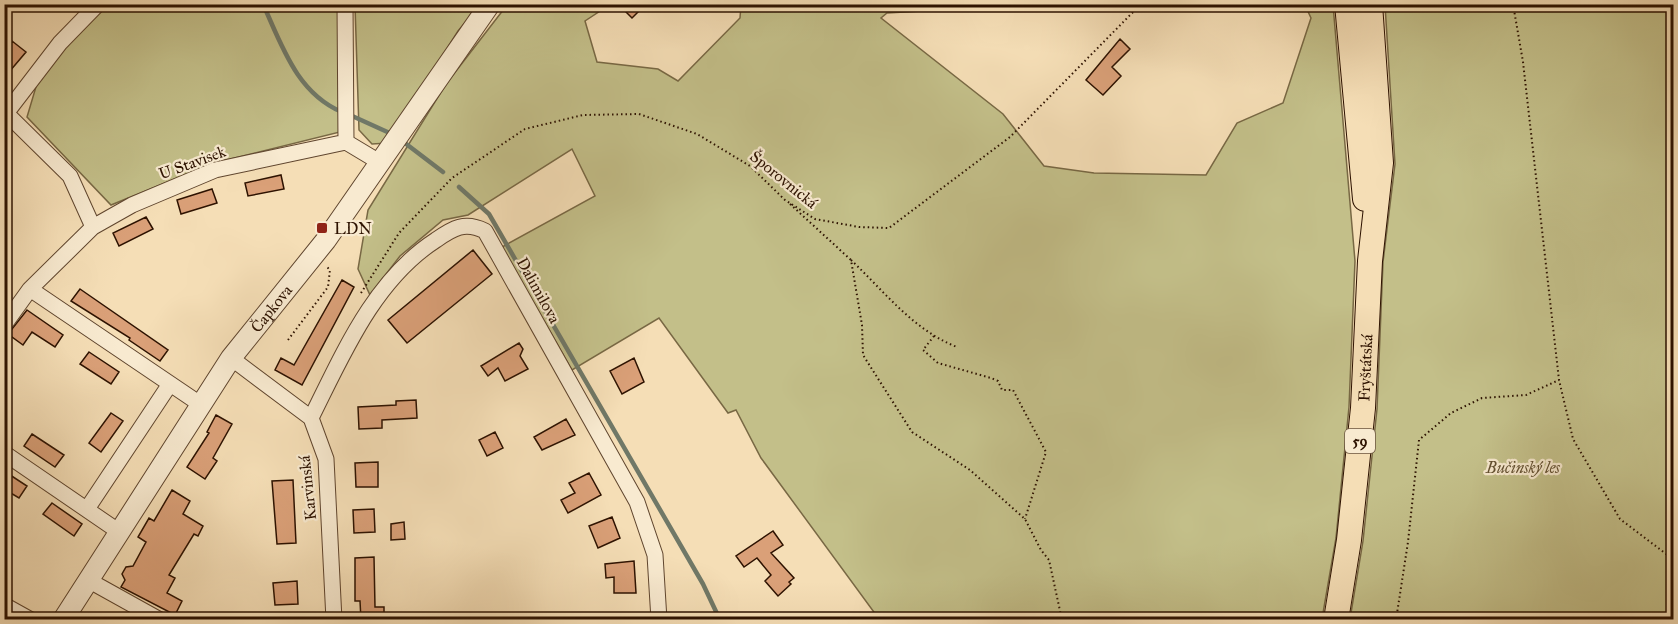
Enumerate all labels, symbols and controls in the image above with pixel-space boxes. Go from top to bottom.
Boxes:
street label: U Stavisek [156,141,229,183]
street label: Šporovnická [746,146,822,212]
place label: LDN [334,219,372,238]
marker: LDN [315,221,329,235]
street label: Dalimilova [513,254,565,327]
street label: Čapkova [246,281,296,336]
street label: Fryštátská [1354,333,1377,402]
road number: 59 [1345,429,1375,453]
street label: Karvinská [295,454,320,521]
park label: Bučinský les [1485,458,1560,477]

